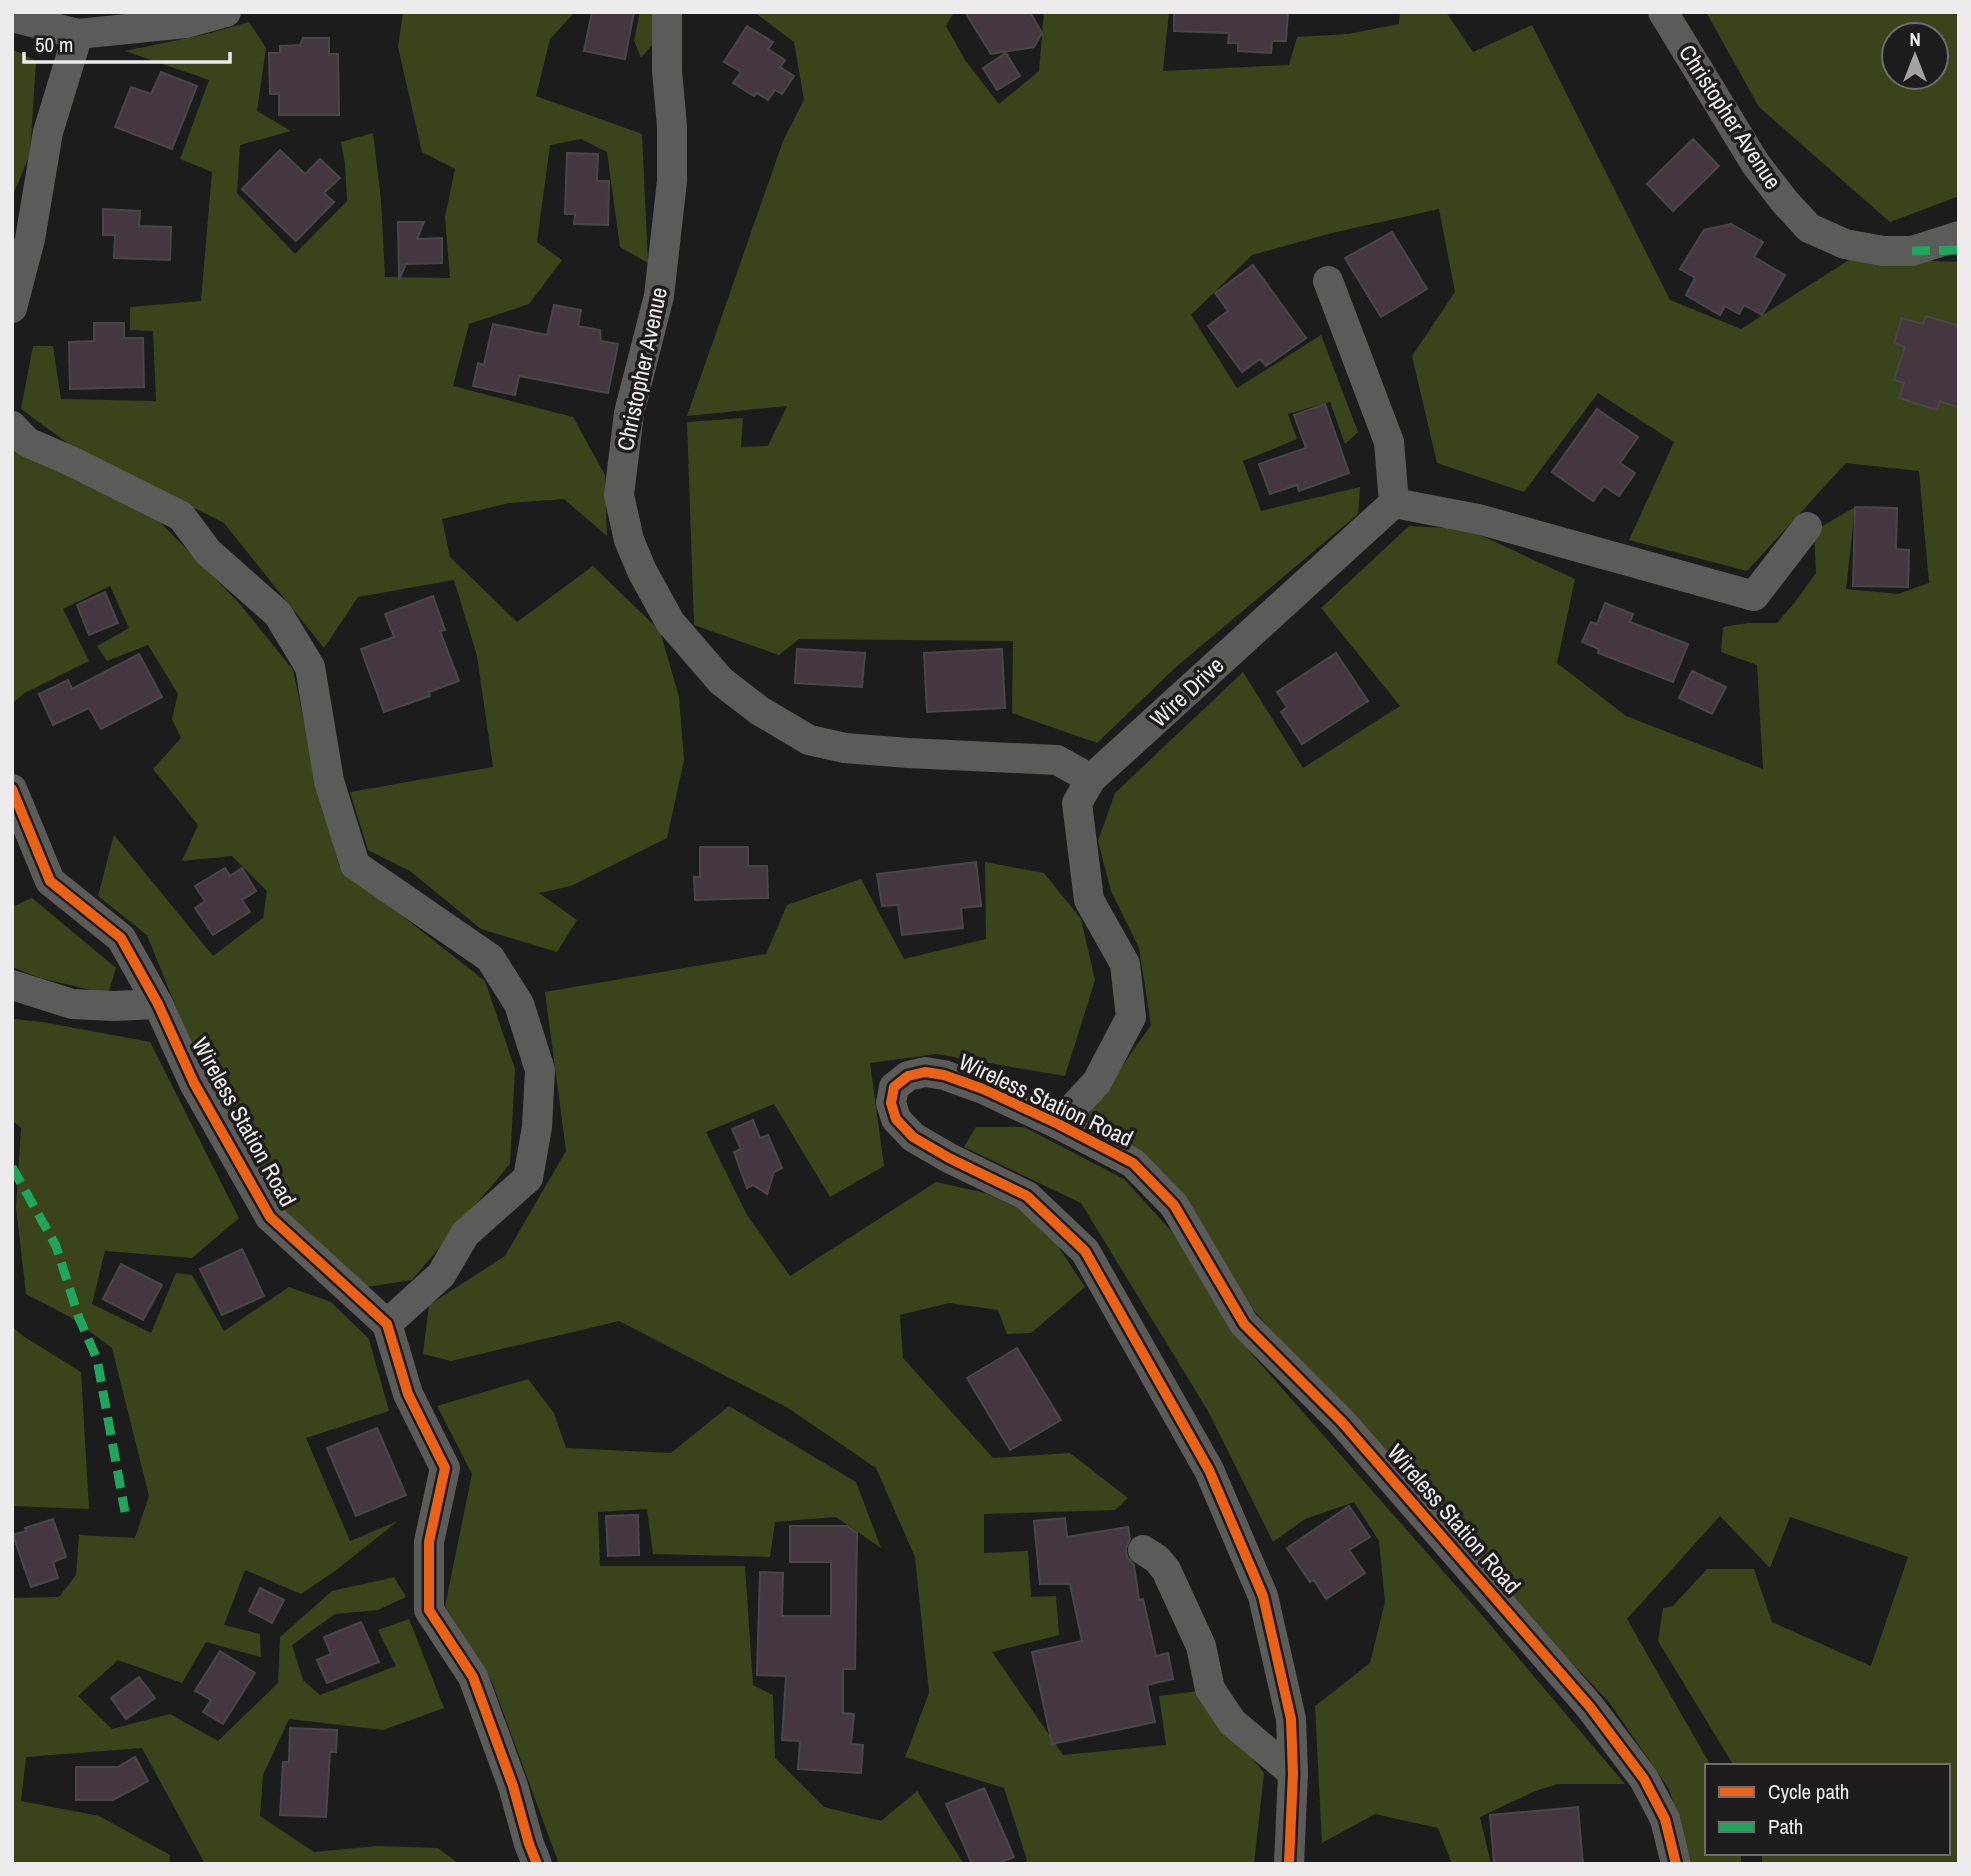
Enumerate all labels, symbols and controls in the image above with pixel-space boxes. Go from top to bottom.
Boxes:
scale bar [24,21,231,65]
north arrow [1880,21,1950,91]
text: N [1909,26,1921,52]
text: 50 m [35,30,73,59]
street label: Christopher Avenue [1672,39,1789,195]
street label: Christopher Avenue [609,284,674,453]
street label: Wire Drive [1143,650,1230,734]
street label: Wireless Station Road [185,1032,304,1212]
street label: Wireless Station Road [954,1046,1138,1153]
street label: Wireless Station Road [1381,1437,1528,1600]
legend [1705,1764,1950,1855]
text: Cycle path [1768,1777,1849,1806]
text: Path [1768,1812,1803,1841]

